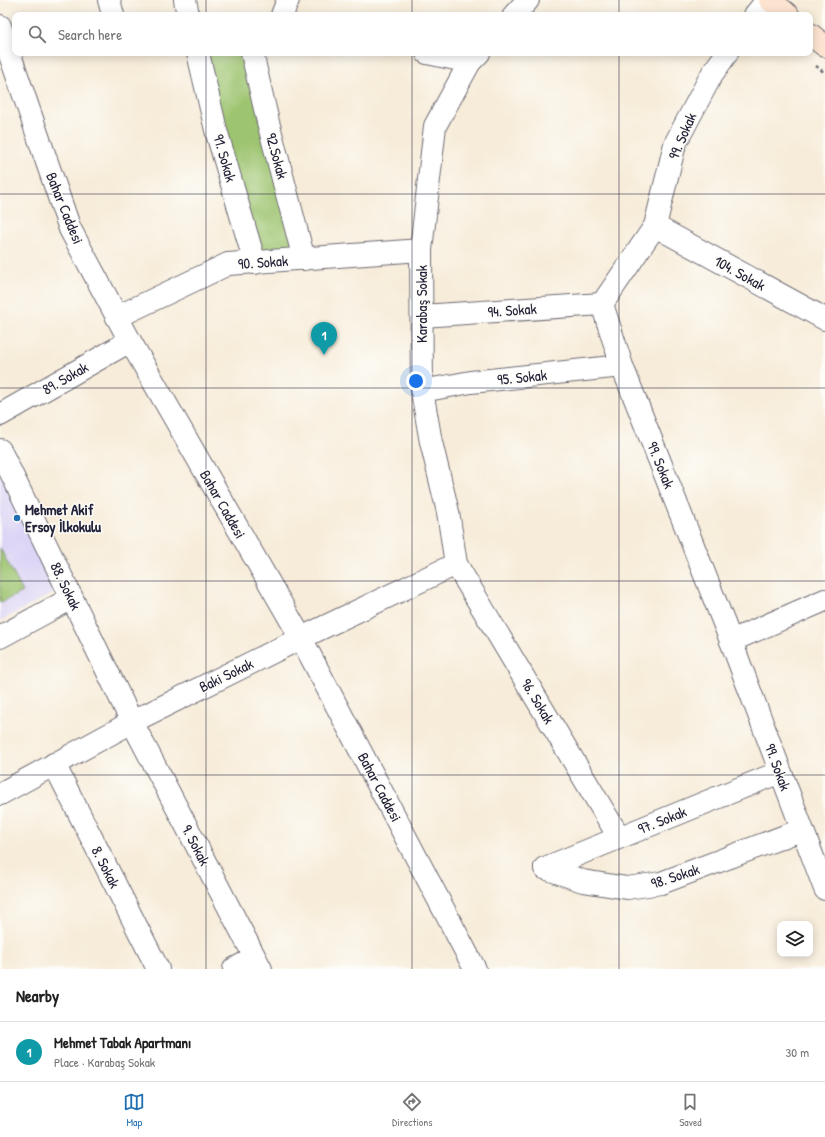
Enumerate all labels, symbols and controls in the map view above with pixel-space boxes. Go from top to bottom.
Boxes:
search box [12,12,813,56]
icon: search [26,23,48,45]
text: Search here [58,24,122,45]
street label: 99. Sokak [663,109,701,163]
street label: 92.Sokak [261,131,293,181]
street label: 91. Sokak [208,132,242,184]
street label: Bahar Caddesi [41,169,89,247]
street label: 90. Sokak [237,250,289,274]
street label: 104. Sokak [711,250,769,296]
street label: Karabaş Sokak [411,265,432,343]
street label: 94. Sokak [487,298,537,322]
pin: 1 [311,322,337,355]
street label: 89. Sokak [38,356,92,400]
street label: 95. Sokak [496,364,548,390]
your location [406,371,426,391]
street label: 99. Sokak [642,438,680,492]
street label: Bahar Caddesi [195,466,251,542]
place label: Mehmet Akif Ersoy İlkokulu [25,499,102,538]
marker: Mehmet Akif Ersoy İlkokulu [12,513,22,523]
street label: 88. Sokak [45,559,87,613]
street label: Baki Sokak [195,653,257,697]
street label: 96. Sokak [516,674,560,728]
street label: 99. Sokak [760,740,796,794]
street label: Bahar Caddesi [353,749,407,825]
street label: 97. Sokak [634,801,690,839]
street label: 9. Sokak [177,821,215,869]
street label: 8. Sokak [87,842,125,892]
street label: 98. Sokak [648,858,702,894]
map controls [777,921,813,957]
button: layers [777,921,813,957]
text: Nearby [16,984,59,1007]
text: Mehmet Tabak Apartmanı [54,1032,191,1053]
text: 1 [27,1043,31,1061]
text: 30 m [786,1043,809,1061]
text: Place · Karabaş Sokak [54,1053,155,1071]
tab: Map [123,1091,145,1129]
tab: Directions [392,1091,433,1129]
tab: Saved [679,1091,702,1129]

